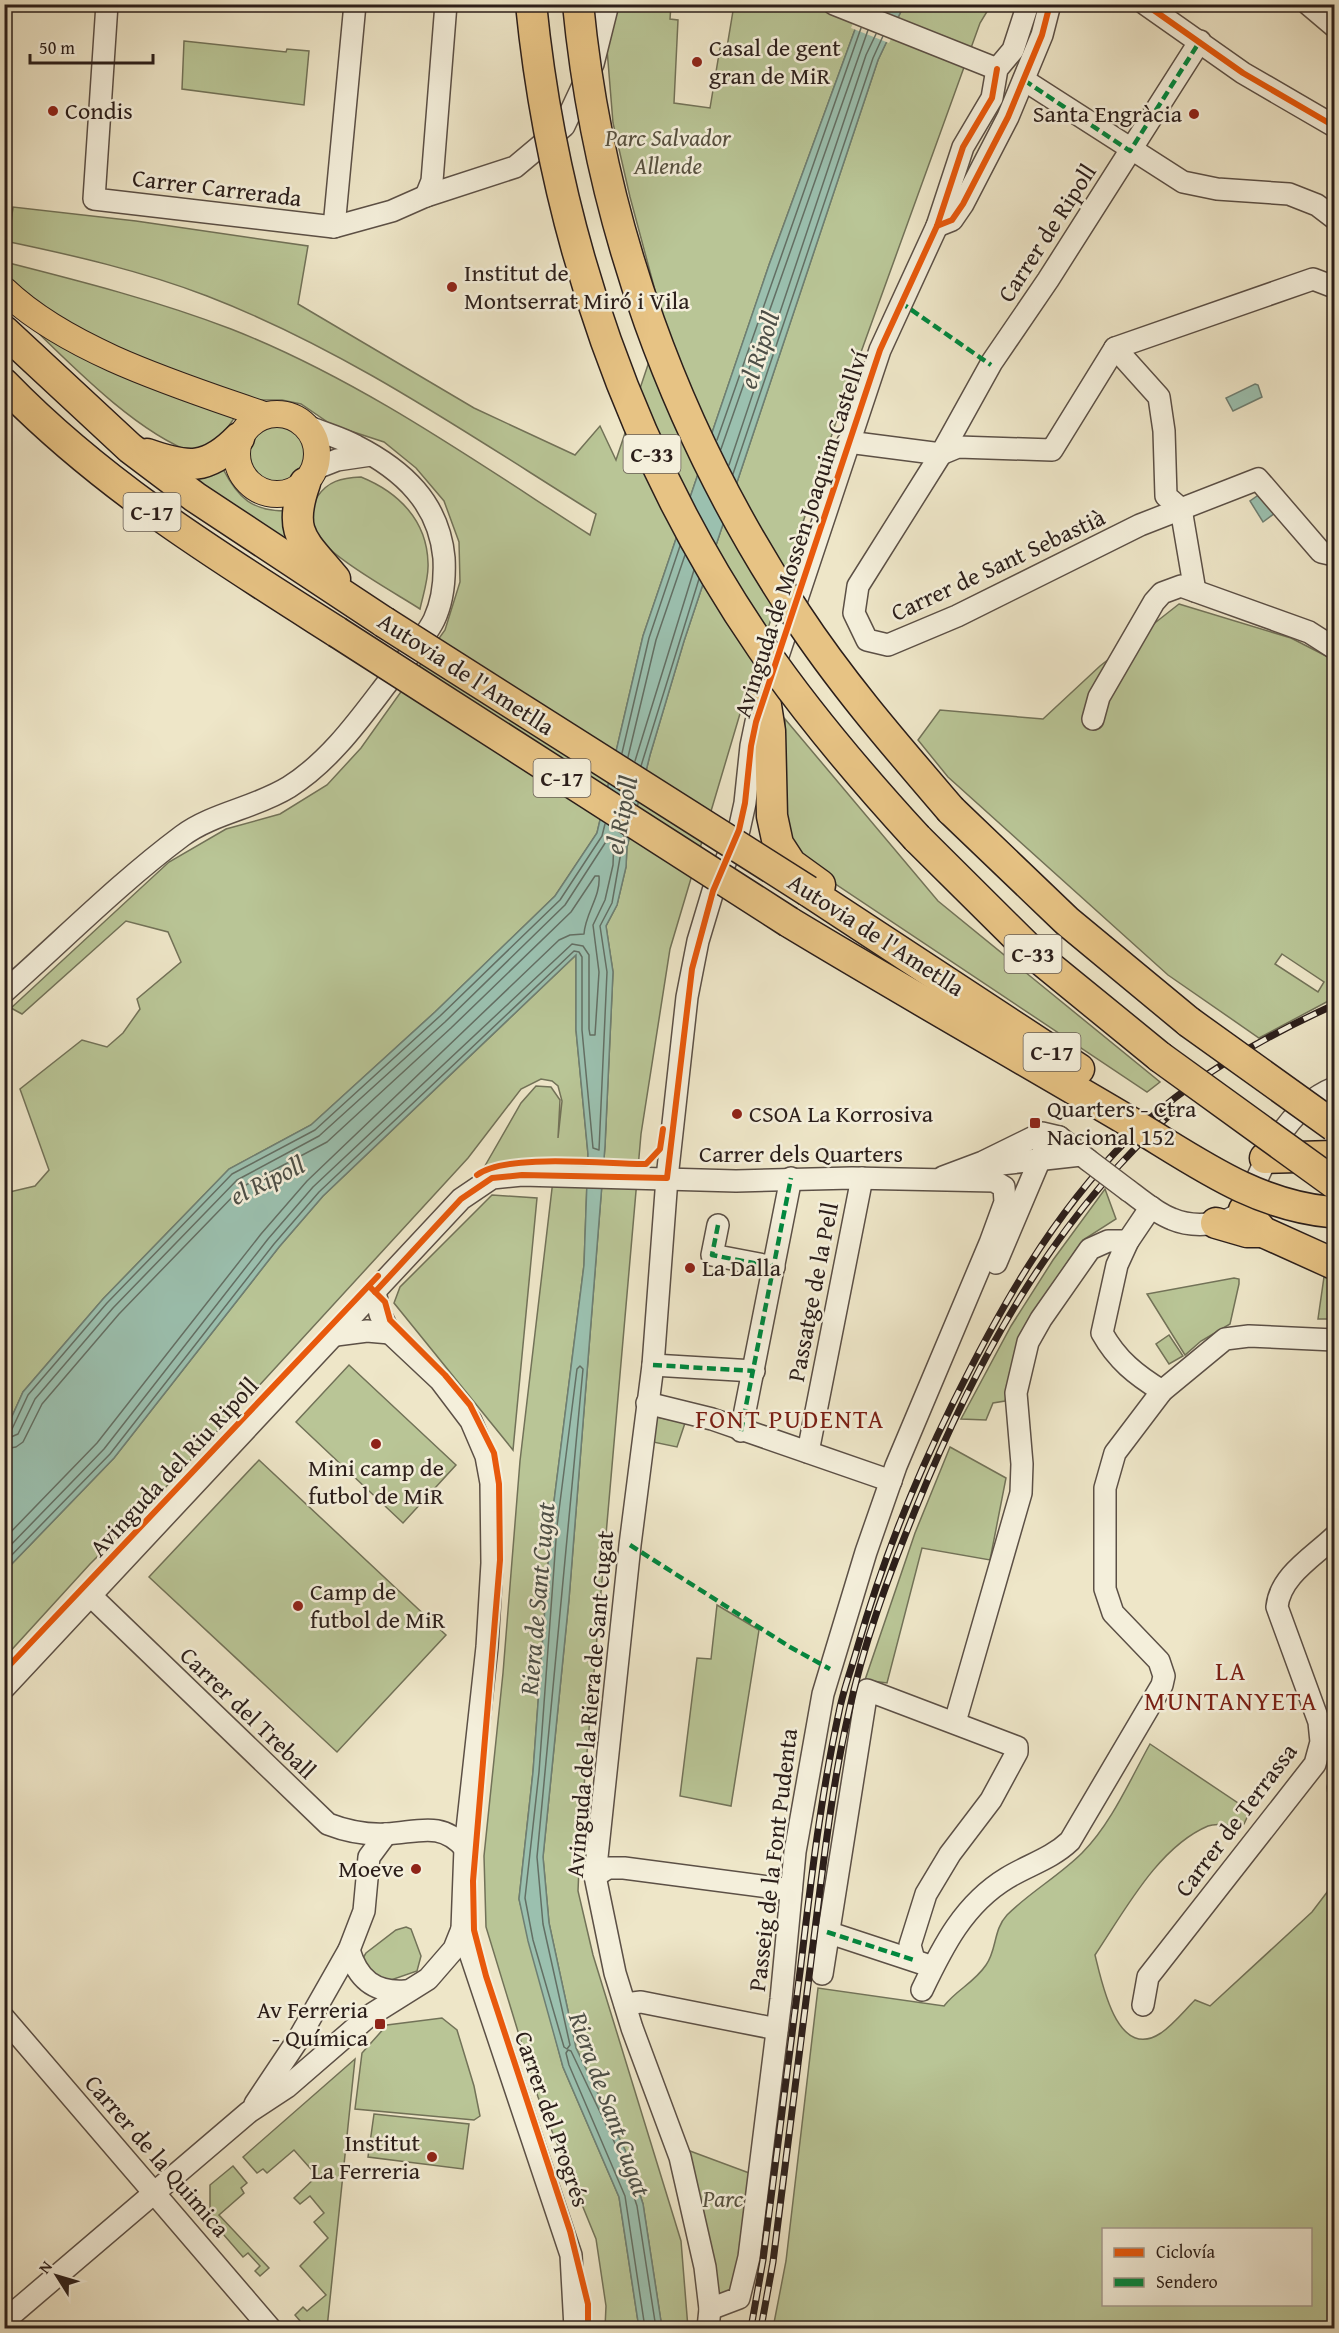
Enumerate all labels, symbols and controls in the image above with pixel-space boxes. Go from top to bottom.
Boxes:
scale bar [30,27,153,65]
place label: Casal de gent gran de MiR [709,30,841,93]
text: 50 m [39,34,75,61]
marker: Casal de gent gran de MiR [690,55,704,69]
place label: Condis [65,93,133,128]
place label: Santa Engràcia [1033,96,1183,131]
marker: Condis [46,104,60,118]
marker: Santa Engràcia [1187,107,1201,121]
park label: Parc Salvador Allende [604,120,732,183]
street label: Carrer de Ripoll [989,156,1105,309]
street label: Carrer Carrerada [130,160,304,215]
place label: Institut de Montserrat Miró i Vila [464,255,690,318]
marker: Institut de Montserrat Miró i Vila [445,280,459,294]
water label: el Ripoll [728,306,789,394]
street label: Avinguda de Mossèn Joaquim Castellví [724,344,877,722]
road number: C-33 [624,435,680,473]
road number: C-17 [124,493,180,531]
street label: Carrer de Sant Sebastià [885,499,1111,630]
street label: Autovia de l'Ametlla [371,603,562,744]
road number: C-17 [534,759,590,797]
water label: el Ripoll [594,772,647,857]
street label: Autovia de l'Ametlla [781,864,972,1005]
road number: C-33 [1004,935,1062,973]
road number: C-17 [1024,1033,1080,1071]
place label: Quarters - Ctra Nacional 152 [1047,1091,1197,1154]
place label: CSOA La Korrosiva [749,1096,934,1131]
marker: CSOA La Korrosiva [730,1107,744,1121]
marker: Quarters - Ctra Nacional 152 [1028,1116,1042,1130]
street label: Carrer dels Quarters [699,1136,903,1171]
water label: el Ripoll [223,1145,311,1214]
street label: Passatge de la Pell [778,1199,847,1385]
place label: La Dalla [702,1250,782,1285]
marker: La Dalla [683,1261,697,1275]
street label: Avinguda del Riu Ripoll [81,1369,266,1564]
district label: FONT PUDENTA [695,1399,885,1438]
marker: Mini camp de futbol de MiR [369,1437,383,1451]
place label: Mini camp de futbol de MiR [308,1450,444,1513]
water label: Riera de Sant Cugat [509,1500,564,1698]
street label: Avinguda de la Riera de Sant Cugat [557,1528,622,1879]
place label: Camp de futbol de MiR [310,1574,446,1637]
marker: Camp de futbol de MiR [291,1599,305,1613]
street label: Carrer del Treball [172,1638,325,1787]
district label: LA MUNTANYETA [1144,1651,1318,1720]
street label: Passeig de la Font Pudenta [739,1726,806,1993]
street label: Carrer de Terrassa [1166,1735,1306,1904]
place label: Moeve [338,1851,404,1886]
marker: Moeve [409,1862,423,1876]
place label: Av Ferreria - Química [257,1992,369,2055]
water label: Riera de Sant Cugat [559,2005,662,2202]
marker: Av Ferreria - Química [373,2017,387,2031]
street label: Carrer del Progrés [506,2026,599,2211]
street label: Carrer de la Quimica [77,2067,238,2245]
place label: Institut La Ferreria [311,2125,421,2188]
marker: Institut La Ferreria [425,2150,439,2164]
park label: Parc [702,2181,744,2216]
legend [1102,2228,1312,2306]
text: Ciclovía [1156,2238,1215,2265]
north arrow [27,2246,87,2306]
text: N [32,2255,58,2278]
text: Sendero [1156,2268,1218,2295]

